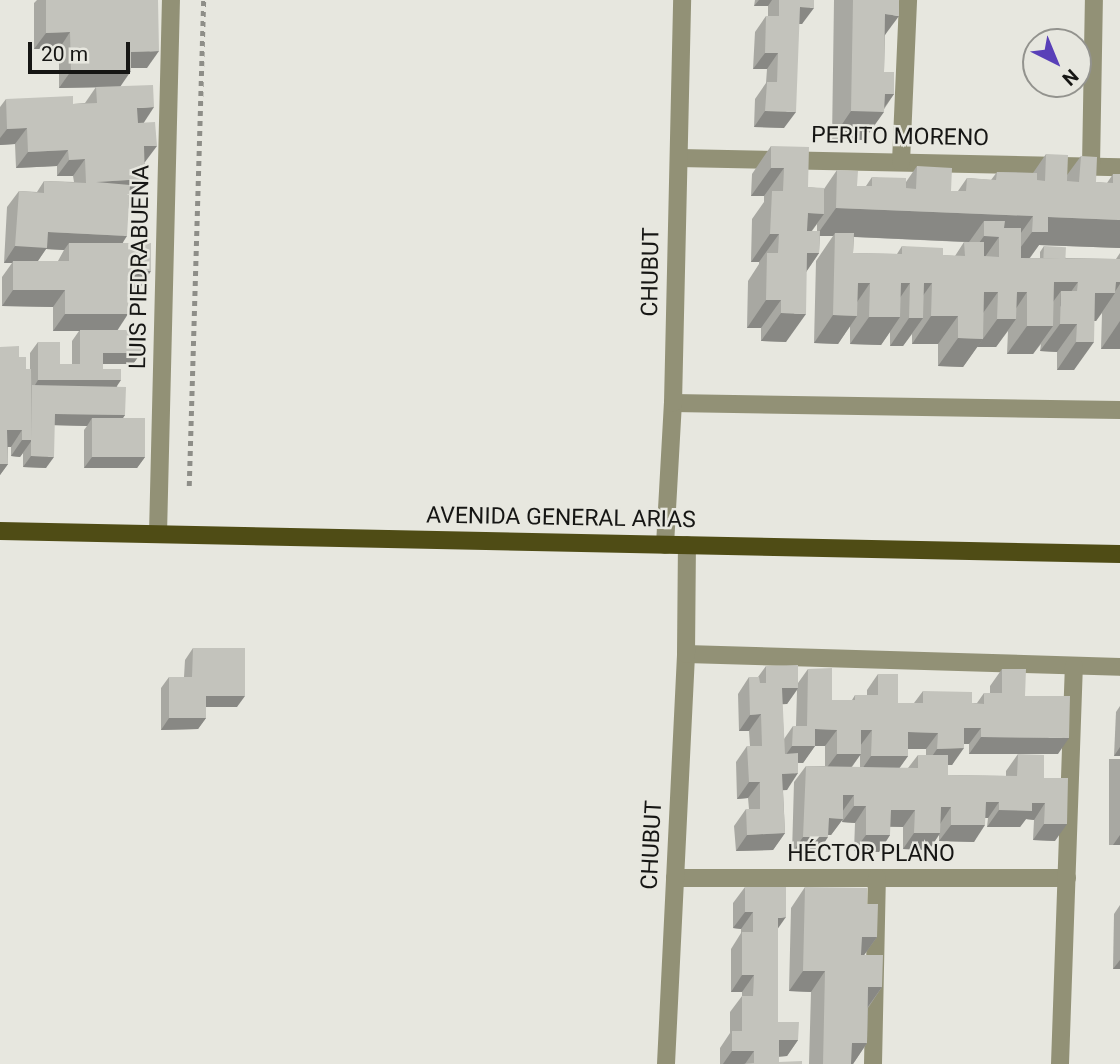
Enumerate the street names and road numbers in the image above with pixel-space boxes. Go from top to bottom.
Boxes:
street label: PERITO MORENO [811,122,989,152]
street label: LUIS PIEDRABUENA [124,165,156,369]
street label: CHUBUT [636,227,666,317]
street label: AVENIDA GENERAL ARIAS [426,502,696,534]
street label: CHUBUT [636,800,668,890]
street label: HÉCTOR PLANO [787,840,955,868]

